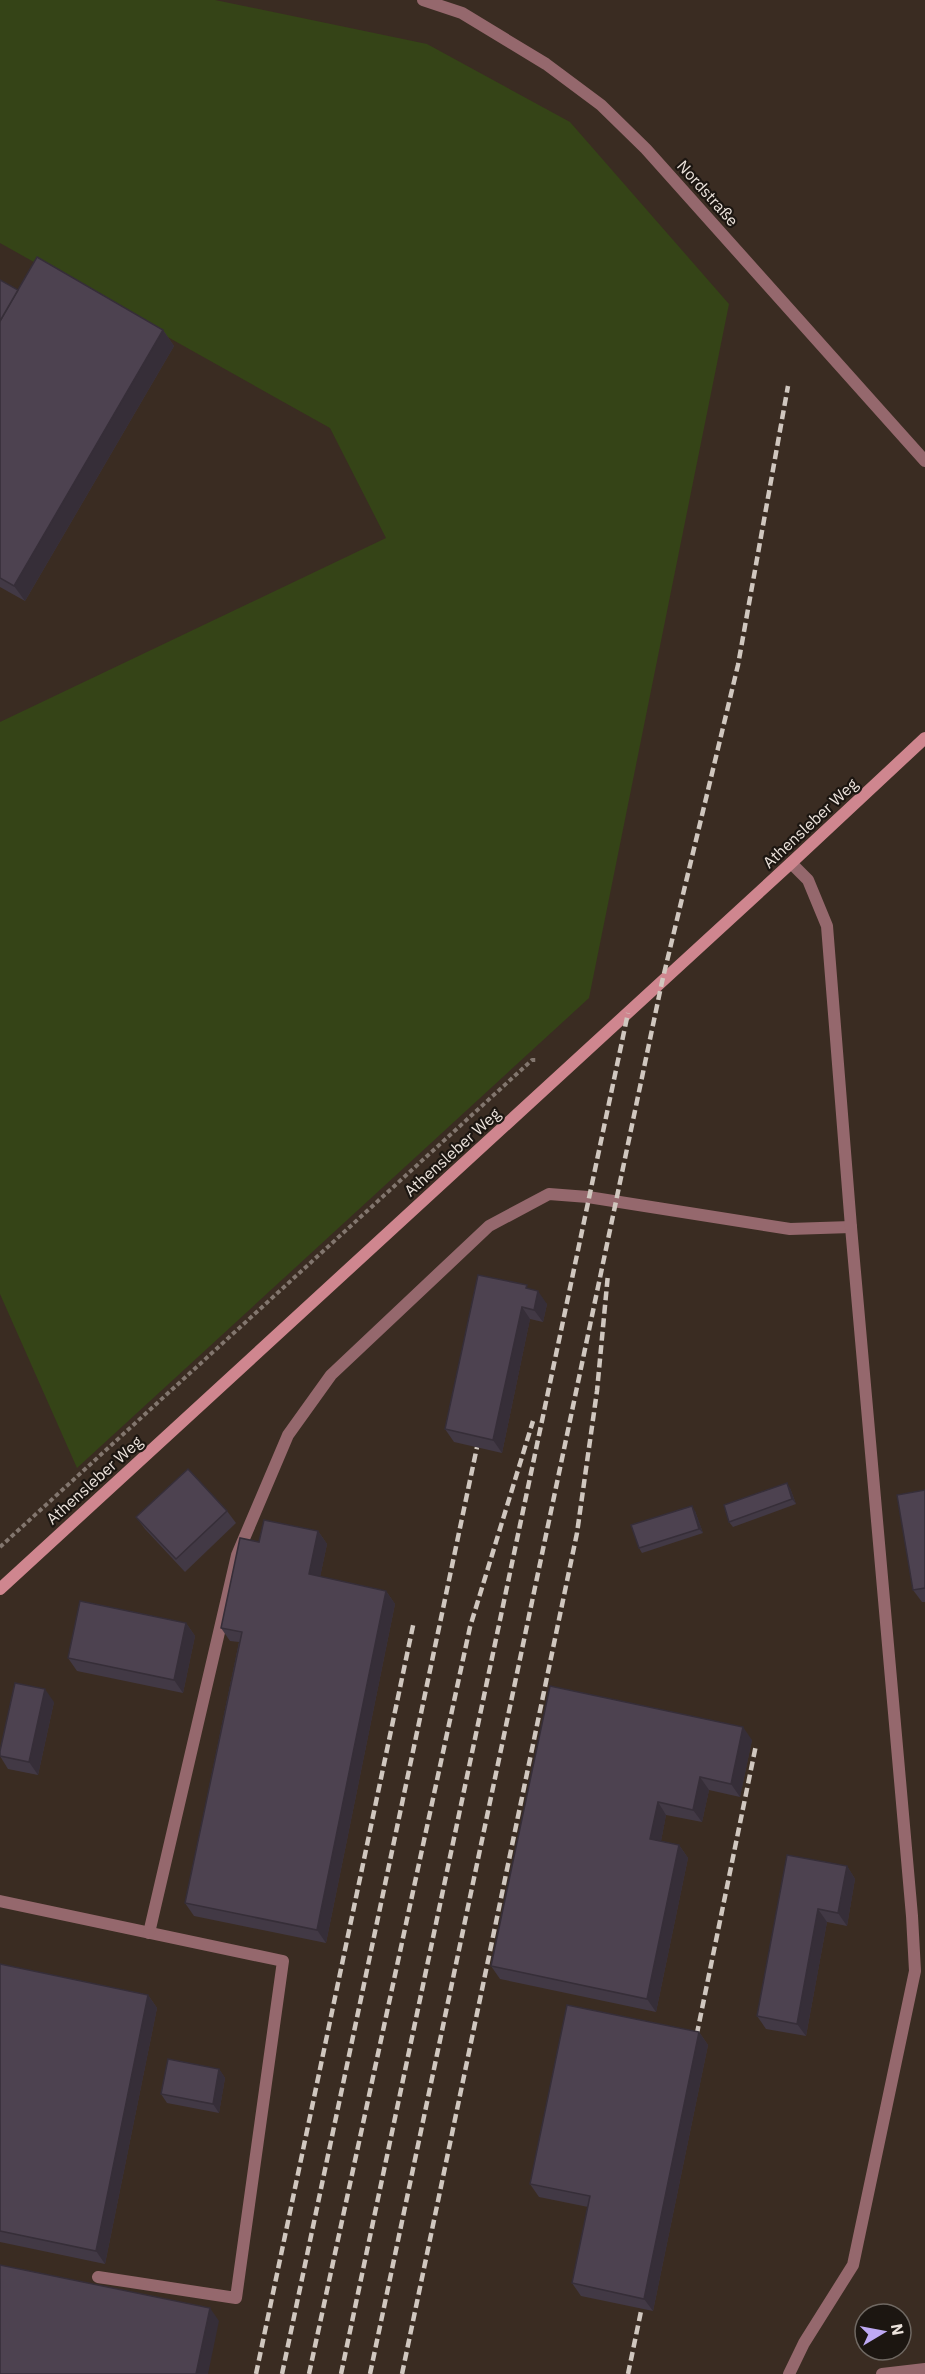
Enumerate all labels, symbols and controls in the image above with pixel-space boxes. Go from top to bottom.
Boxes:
street label: Nordstraße [673,156,743,230]
street label: Athensleber Weg [758,773,862,872]
street label: Athensleber Weg [400,1103,505,1200]
street label: Athensleber Weg [42,1431,147,1528]
north arrow [853,2302,913,2362]
text: N [887,2322,909,2337]

